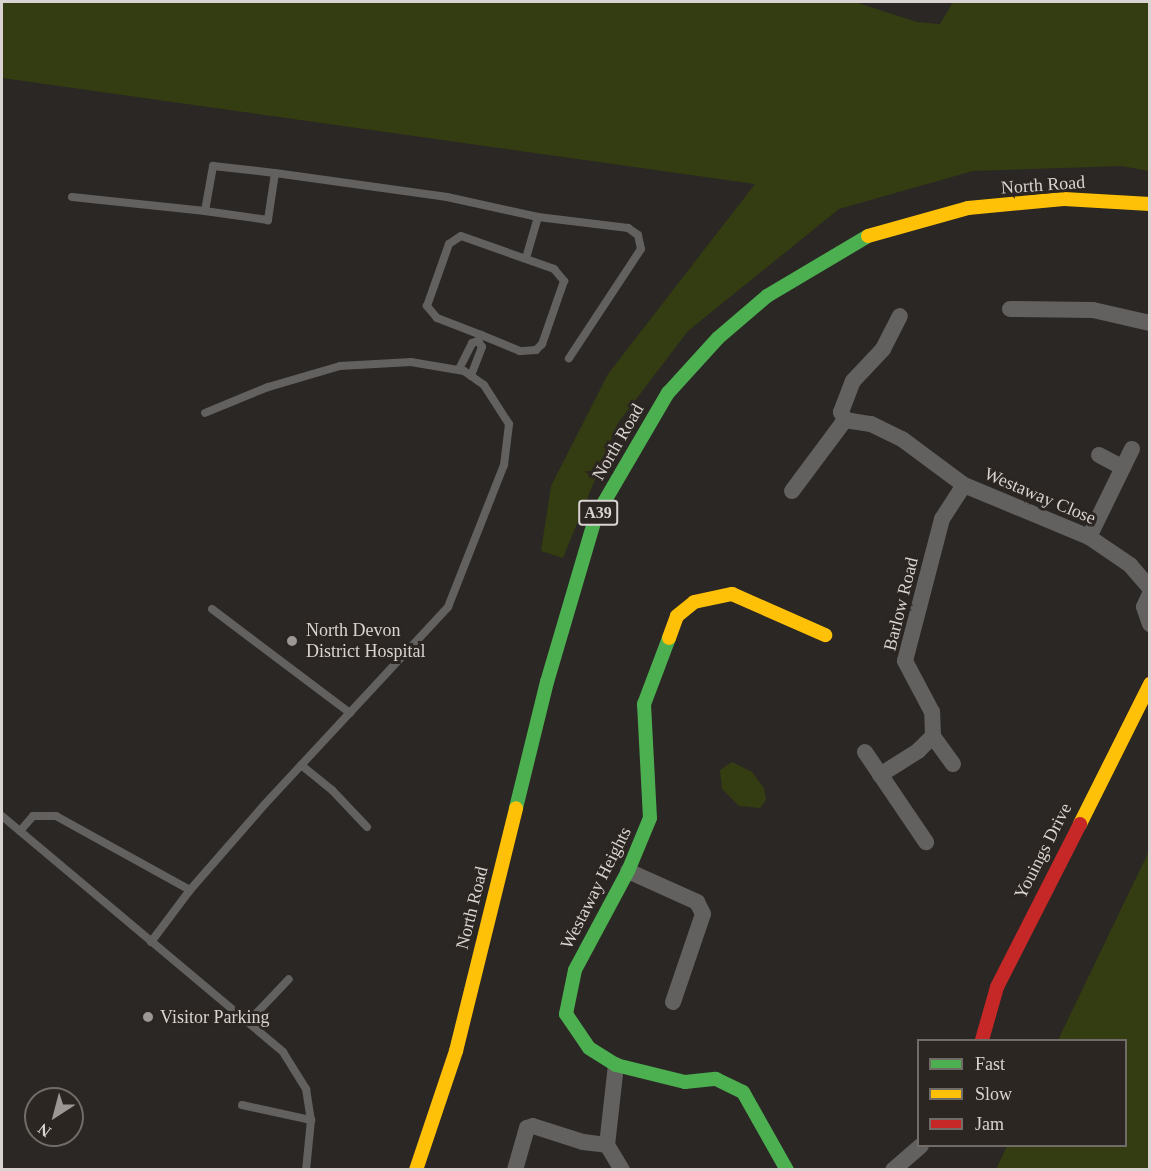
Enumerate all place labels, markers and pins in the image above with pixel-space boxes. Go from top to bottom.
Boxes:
place label: North Devon District Hospital [306,620,425,662]
marker: North Devon District Hospital [283,632,301,650]
place label: Visitor Parking [160,1006,269,1028]
marker: Visitor Parking [141,1010,155,1024]

